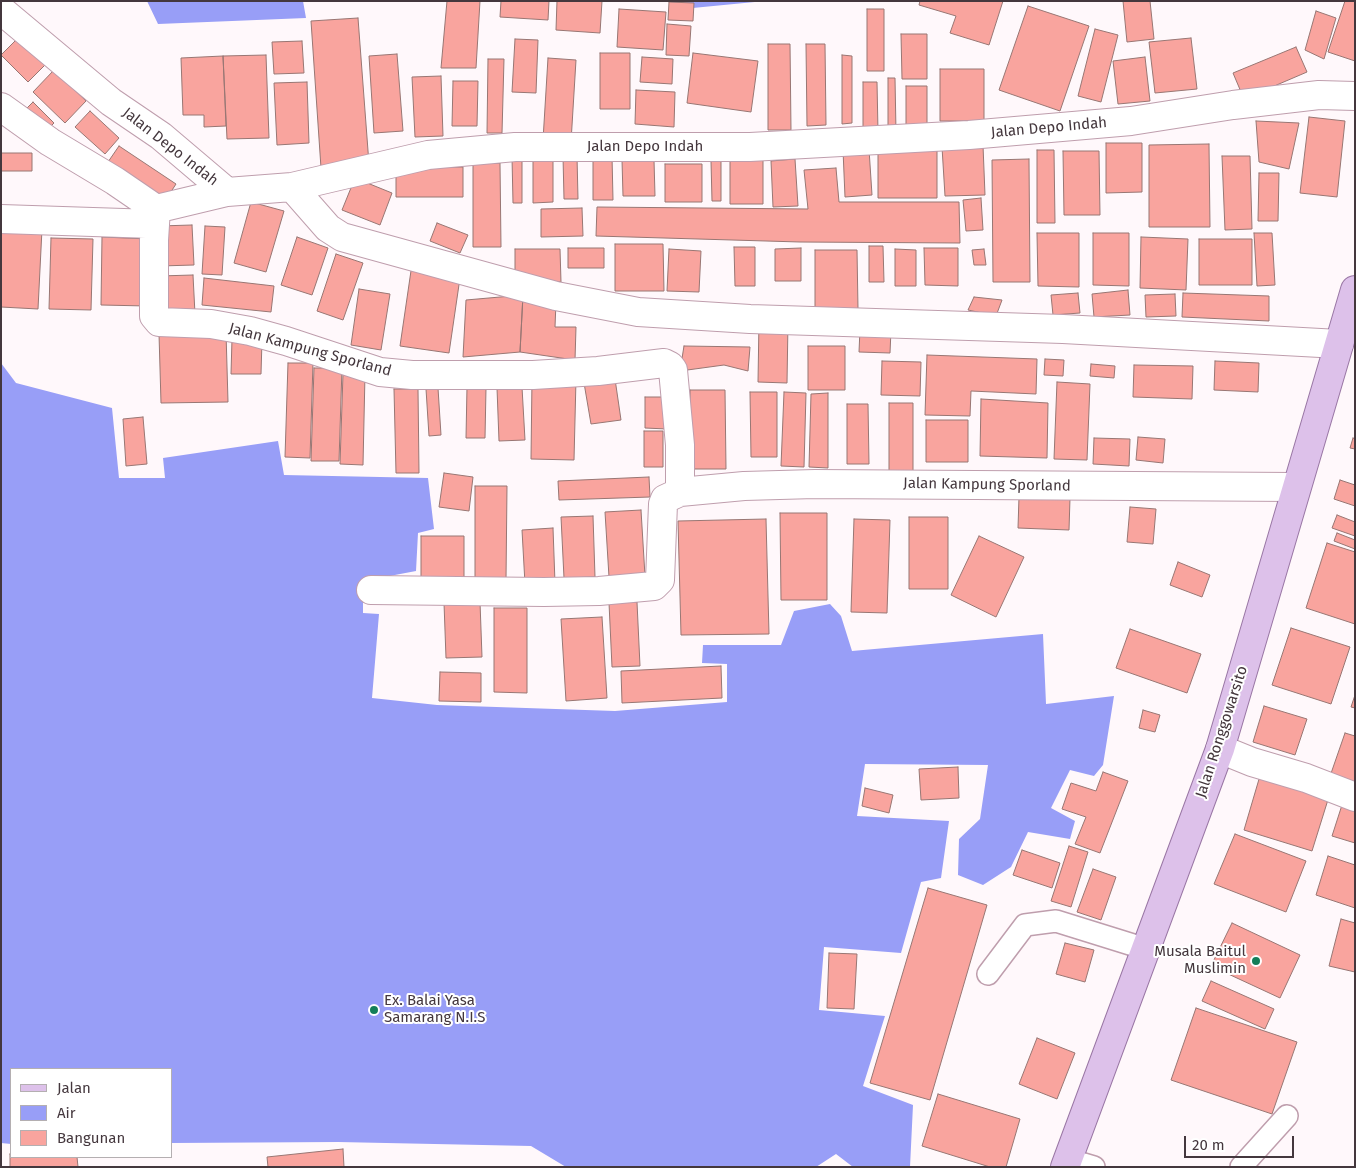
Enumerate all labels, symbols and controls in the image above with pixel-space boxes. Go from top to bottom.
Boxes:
street label: Jalan Depo Indah [119,104,221,190]
street label: Jalan Depo Indah [990,114,1108,142]
street label: Jalan Depo Indah [587,138,703,156]
street label: Jalan Kampung Sporland [227,320,393,380]
street label: Jalan Kampung Sporland [903,475,1071,495]
street label: Jalan Ronggowarsito [1192,664,1252,800]
place label: Musala Baitul Muslimin [1154,943,1246,978]
marker: Musala Baitul Muslimin [1250,955,1262,967]
place label: Ex. Balai Yasa Samarang N.I.S [384,992,485,1027]
marker: Ex. Balai Yasa Samarang N.I.S [368,1004,380,1016]
legend [10,1068,172,1158]
text: Jalan [57,1079,91,1097]
text: Air [57,1104,76,1122]
scale bar [1186,1126,1296,1158]
text: Bangunan [57,1129,125,1147]
text: 20 m [1192,1136,1225,1154]

